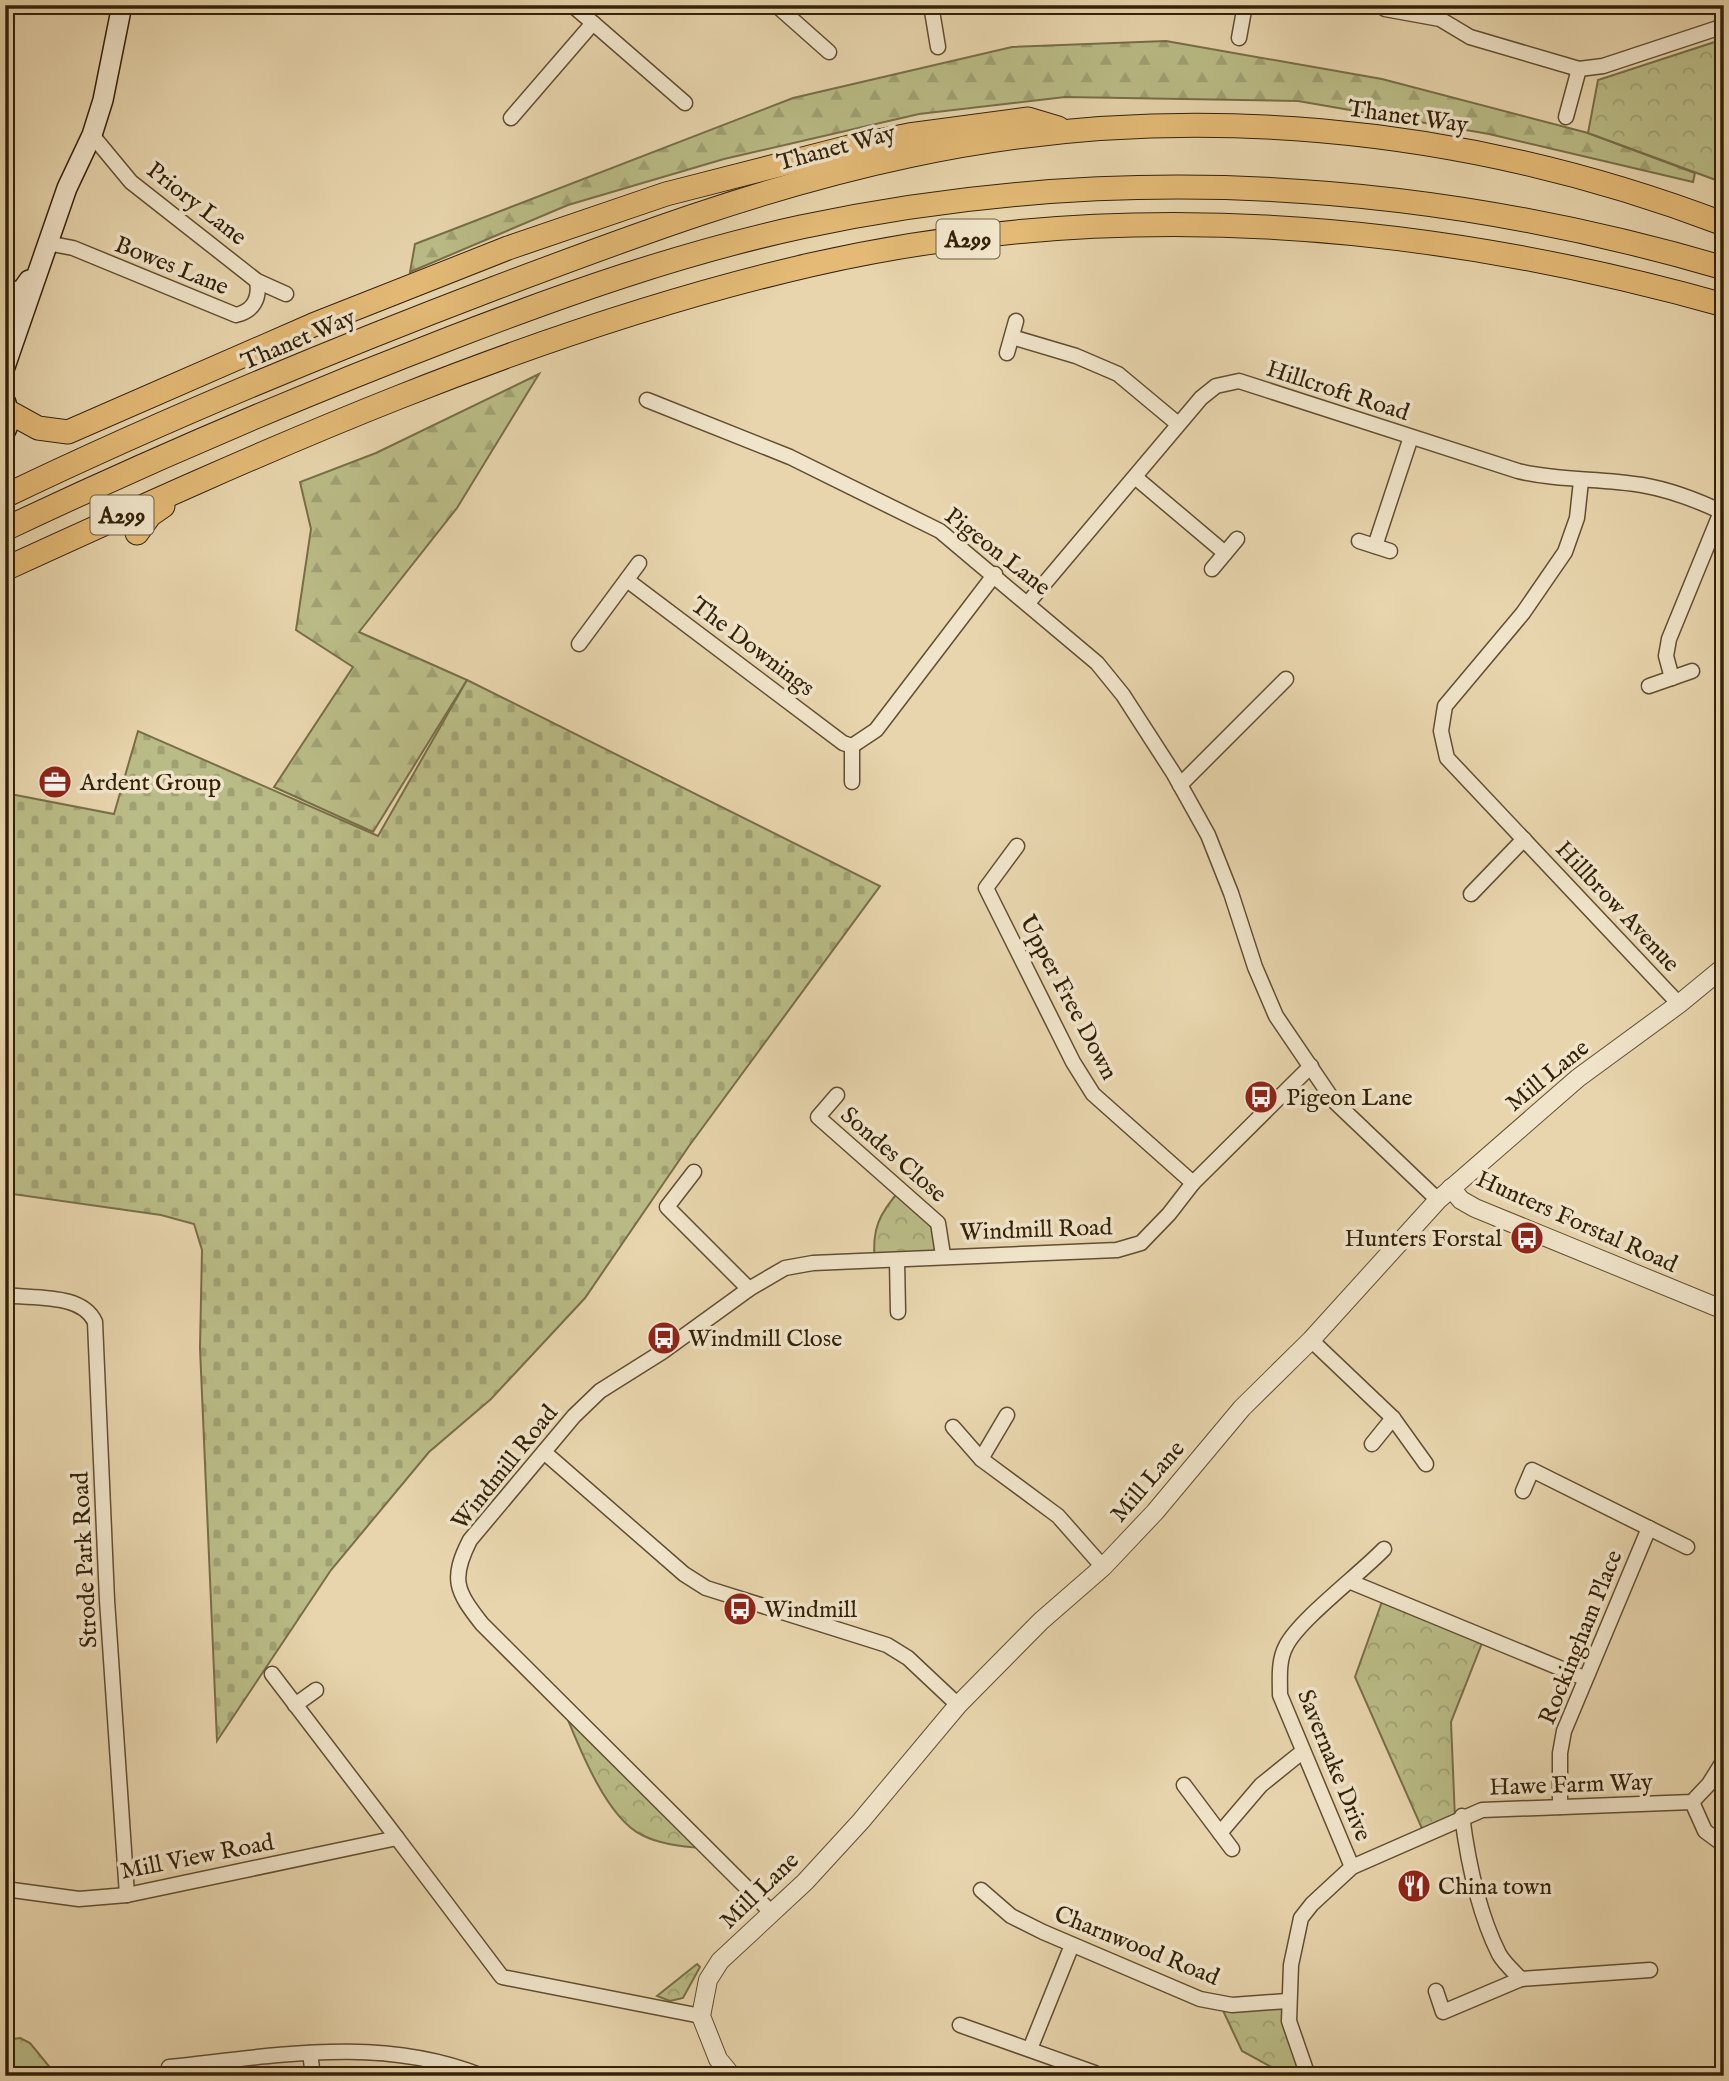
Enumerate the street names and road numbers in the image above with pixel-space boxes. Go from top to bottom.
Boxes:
street label: Thanet Way [1346,94,1470,141]
street label: Thanet Way [774,118,899,179]
street label: Priory Lane [140,155,252,253]
road number: A299 [936,220,1000,258]
street label: Bowes Lane [110,230,233,303]
street label: Thanet Way [237,302,361,378]
street label: Hillcroft Road [1262,354,1413,429]
road number: A299 [90,495,154,534]
street label: Pigeon Lane [938,501,1056,603]
street label: The Downings [684,590,820,704]
street label: Hillbrow Avenue [1548,835,1686,979]
street label: Upper Free Down [1011,910,1124,1086]
street label: Mill Lane [1500,1033,1596,1119]
street label: Sondes Close [833,1100,953,1210]
street label: Hunters Forstal Road [1471,1164,1682,1281]
street label: Windmill Road [959,1212,1113,1249]
street label: Windmill Road [445,1399,565,1537]
street label: Mill Lane [1104,1435,1192,1529]
street label: Strode Park Road [65,1471,106,1649]
street label: Rockingham Place [1532,1546,1631,1729]
street label: Savernake Drive [1289,1685,1378,1846]
street label: Hawe Farm Way [1489,1767,1654,1804]
street label: Mill View Road [118,1827,277,1888]
street label: Mill Lane [714,1846,806,1936]
street label: Charnwood Road [1049,1899,1224,1994]

